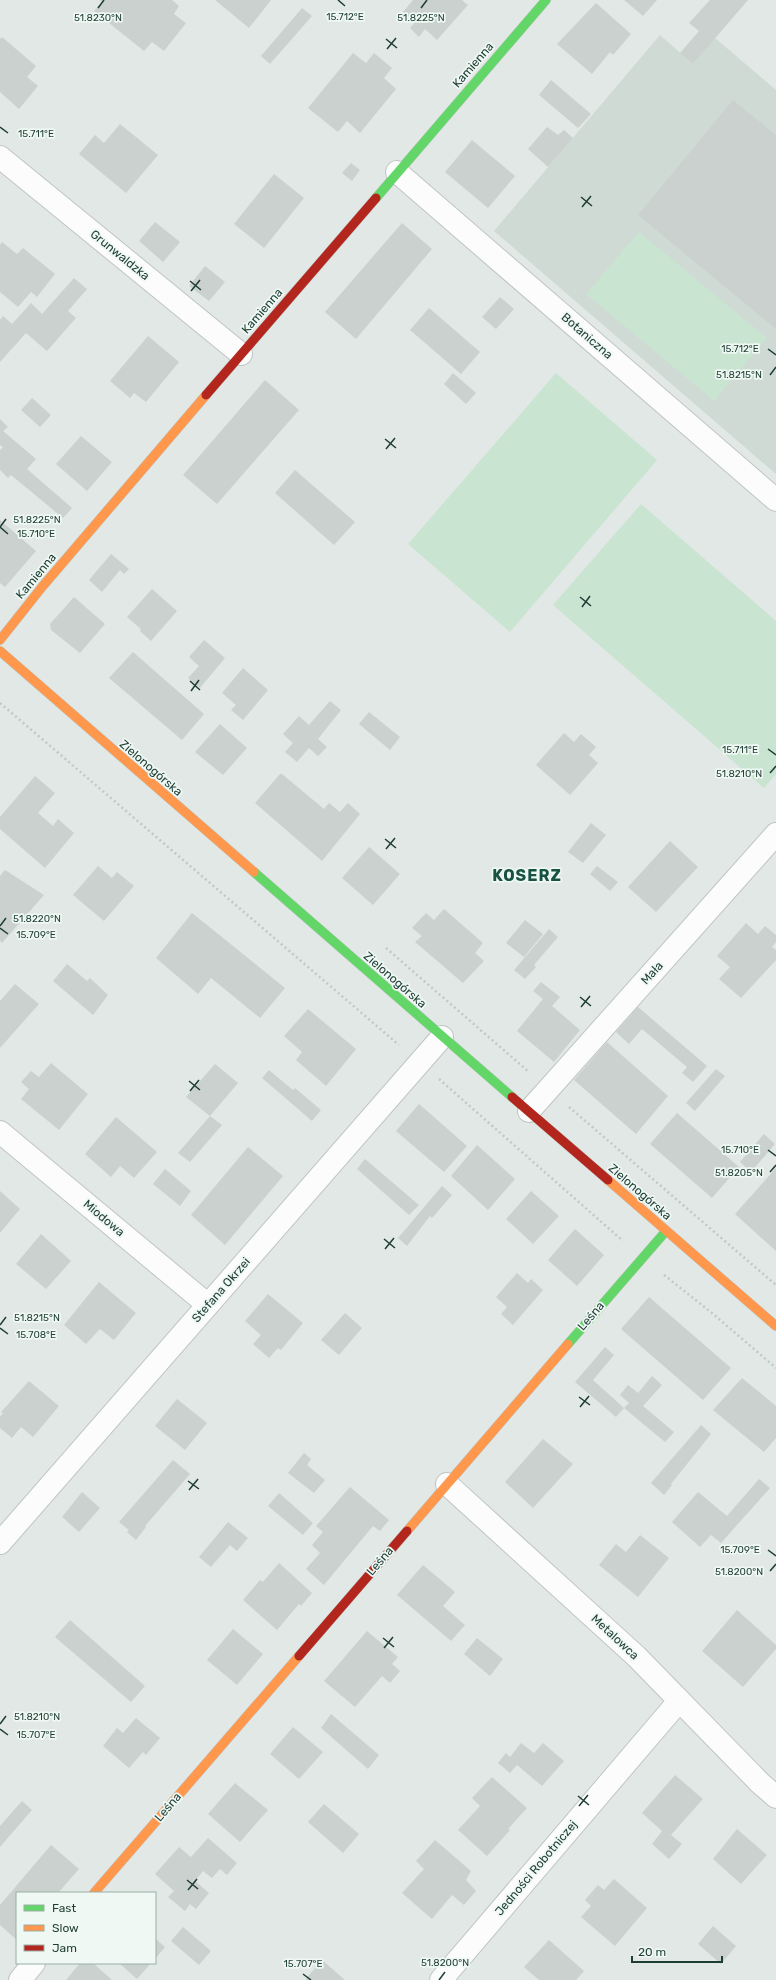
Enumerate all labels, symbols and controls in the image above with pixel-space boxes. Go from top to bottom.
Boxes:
text: 15.712°E [326,11,364,23]
text: 51.8230°N [74,12,122,24]
text: 51.8225°N [397,12,445,24]
street label: Kamienna [450,40,496,90]
text: 15.711°E [18,128,54,140]
street label: Grunwaldzka [88,227,152,283]
street label: Kamienna [239,286,285,336]
street label: Botaniczna [559,310,615,362]
text: 15.712°E [721,343,759,355]
text: 51.8215°N [716,369,762,381]
text: 51.8225°N [13,514,61,526]
text: 15.710°E [17,528,55,540]
street label: Kamienna [13,550,59,602]
street label: Zielonogórska [117,737,185,799]
text: 15.711°E [722,744,758,756]
text: 51.8210°N [716,768,762,780]
district label: KOSERZ [492,866,562,885]
text: 51.8220°N [13,913,61,925]
text: 15.709°E [16,929,56,941]
street label: Zielonogórska [361,949,429,1011]
street label: Mała [638,959,666,987]
text: 15.710°E [721,1144,759,1156]
street label: Zielonogórska [606,1161,674,1223]
text: 51.8205°N [715,1167,763,1179]
street label: Miodowa [81,1197,127,1239]
street label: Stefana Okrzei [189,1255,253,1325]
street label: Leśna [575,1299,607,1333]
text: 51.8215°N [14,1312,60,1324]
text: 15.708°E [16,1329,56,1341]
street label: Leśna [364,1544,396,1578]
text: 15.709°E [720,1544,760,1556]
text: 51.8200°N [715,1566,763,1578]
street label: Metalowca [588,1611,642,1663]
text: 51.8210°N [14,1711,60,1723]
text: 15.707°E [17,1729,55,1741]
street label: Leśna [152,1790,184,1824]
street label: Jedności Robotniczej [492,1817,580,1919]
legend [16,1892,156,1964]
text: Fast [52,1901,76,1915]
text: Slow [52,1921,79,1935]
scale bar [632,1938,722,1964]
text: Jam [52,1941,77,1955]
text: 20 m [638,1945,666,1959]
text: 51.8200°N [421,1957,469,1969]
text: 15.707°E [284,1958,322,1970]

